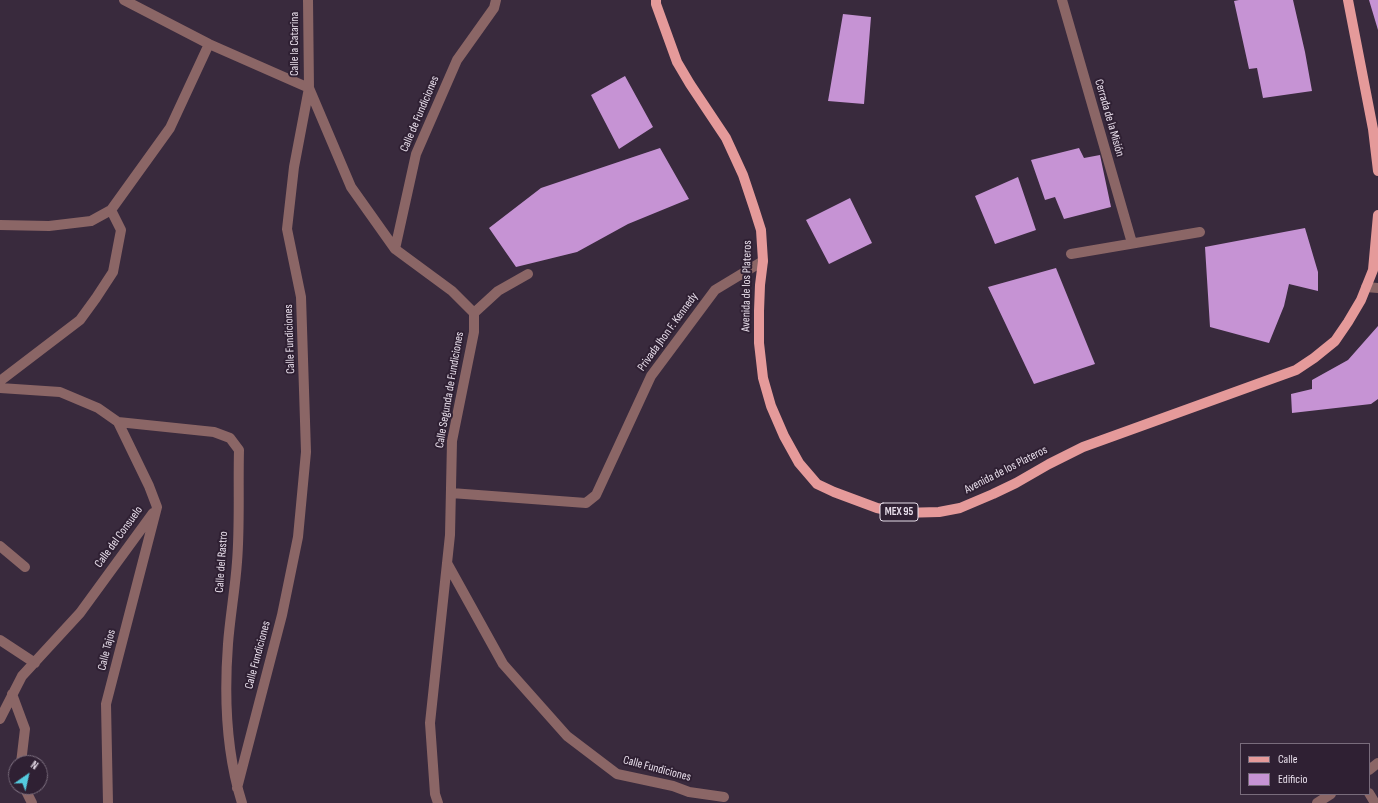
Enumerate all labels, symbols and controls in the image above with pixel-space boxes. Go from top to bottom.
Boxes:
street label: Calle la Catarina [288,12,302,76]
street label: Calle de Fundiciones [397,74,443,154]
street label: Cerrada de la Misión [1091,78,1127,158]
street label: Avenida de los Plateros [739,240,755,332]
street label: Privada Jhon F. Kennedy [635,290,701,374]
street label: Calle Fundiciones [282,304,298,374]
street label: Calle Segunda de Fundiciones [433,331,467,449]
street label: Avenida de los Plateros [962,443,1050,497]
street label: Calle del Consuelo [92,503,146,571]
road number: MEX 95 [880,503,918,521]
street label: Calle del Rastro [213,531,231,593]
street label: Calle Fundiciones [242,620,274,690]
street label: Calle Tajos [95,628,119,672]
legend [1240,743,1370,795]
text: Calle [1278,752,1298,767]
street label: Calle Fundiciones [622,753,692,785]
north arrow [8,755,48,795]
text: N [28,758,41,772]
text: Edificio [1278,772,1307,787]

